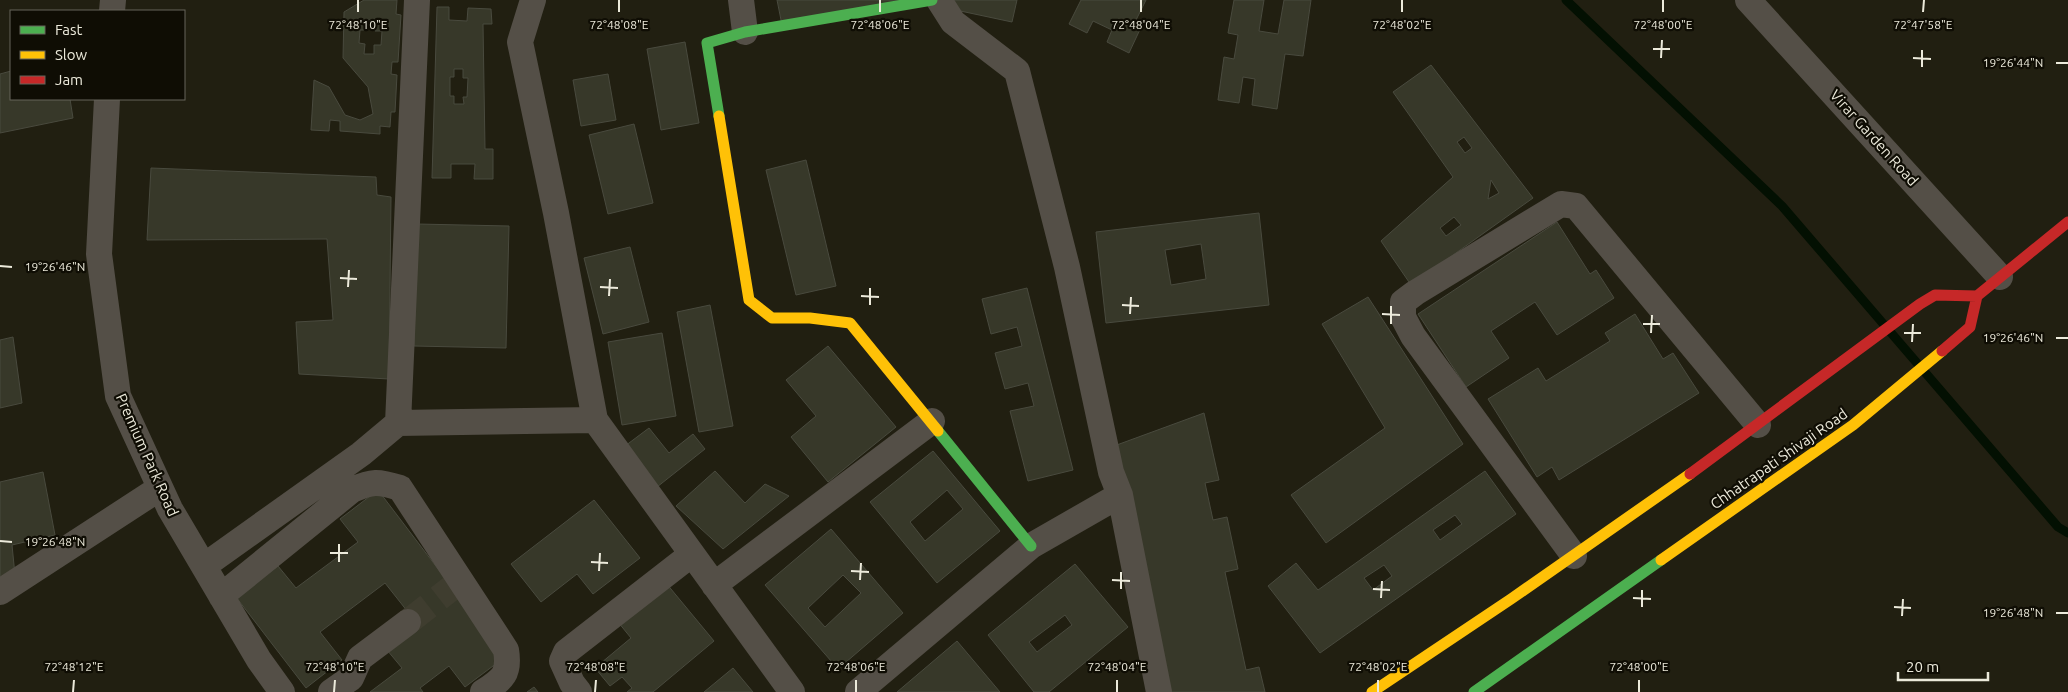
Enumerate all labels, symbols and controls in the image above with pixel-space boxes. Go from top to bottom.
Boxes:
legend [10,10,185,100]
text: 72°48'10"E [329,18,388,31]
text: 72°48'08"E [590,18,649,31]
text: 72°48'06"E [851,18,910,31]
text: 72°48'04"E [1112,18,1171,31]
text: 72°48'02"E [1373,18,1432,31]
text: 72°48'00"E [1634,18,1693,31]
text: 72°47'58"E [1894,18,1953,31]
text: Fast [55,21,83,38]
text: Slow [55,46,88,63]
text: 19°26'44"N [1983,56,2043,69]
text: Jam [55,71,83,88]
street label: Virar Garden Road [1827,86,1922,189]
text: 19°26'46"N [25,260,85,273]
text: 19°26'46"N [1983,331,2043,344]
street label: Premium Park Road [113,391,182,519]
street label: Chhatrapati Shivaji Road [1707,405,1850,512]
text: 19°26'48"N [25,535,85,548]
text: 19°26'48"N [1983,606,2043,619]
scale bar [1898,650,1988,682]
text: 20 m [1906,658,1939,675]
text: 72°48'12"E [45,660,104,673]
text: 72°48'10"E [306,660,365,673]
text: 72°48'08"E [567,660,626,673]
text: 72°48'06"E [827,660,886,673]
text: 72°48'04"E [1088,660,1147,673]
text: 72°48'02"E [1349,660,1408,673]
text: 72°48'00"E [1610,660,1669,673]

